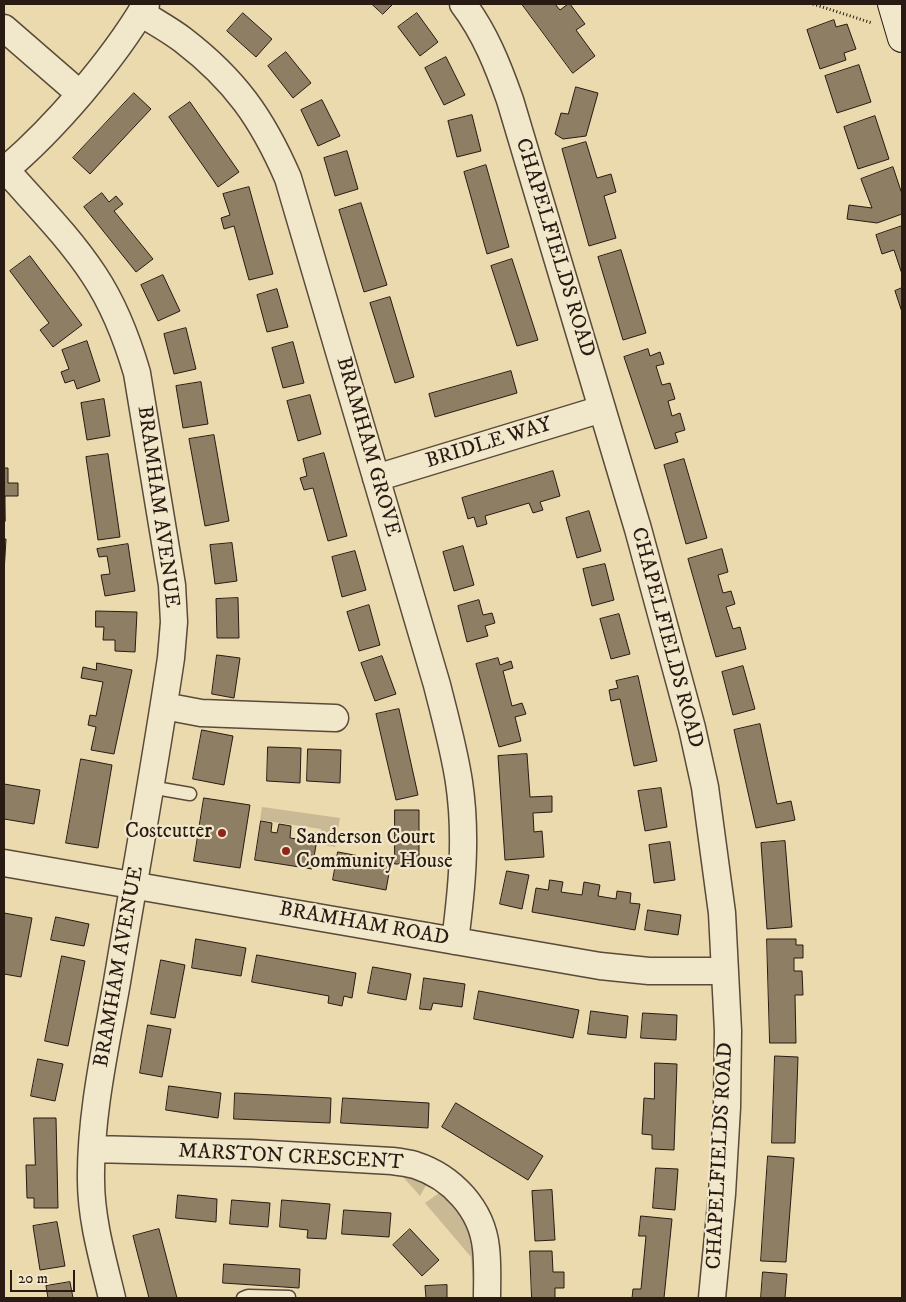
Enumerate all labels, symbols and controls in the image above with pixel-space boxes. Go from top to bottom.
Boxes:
street label: CHAPELFIELDS ROAD [509,136,599,360]
street label: BRAMHAM GROVE [329,354,405,540]
street label: BRAMHAM AVENUE [130,404,184,610]
street label: BRIDLE WAY [423,413,555,475]
street label: CHAPELFIELDS ROAD [624,525,708,751]
place label: Costcutter [125,820,212,846]
place label: Sanderson Court Community House [296,826,453,876]
marker: Costcutter [216,827,228,839]
marker: Sanderson Court Community House [280,845,292,857]
street label: BRAMHAM AVENUE [90,865,150,1069]
street label: BRAMHAM ROAD [277,898,451,952]
street label: CHAPELFIELDS ROAD [702,1042,740,1270]
street label: MARSTON CRESCENT [178,1140,404,1176]
scale bar [12,1260,78,1292]
text: 20 m [18,1269,48,1288]

